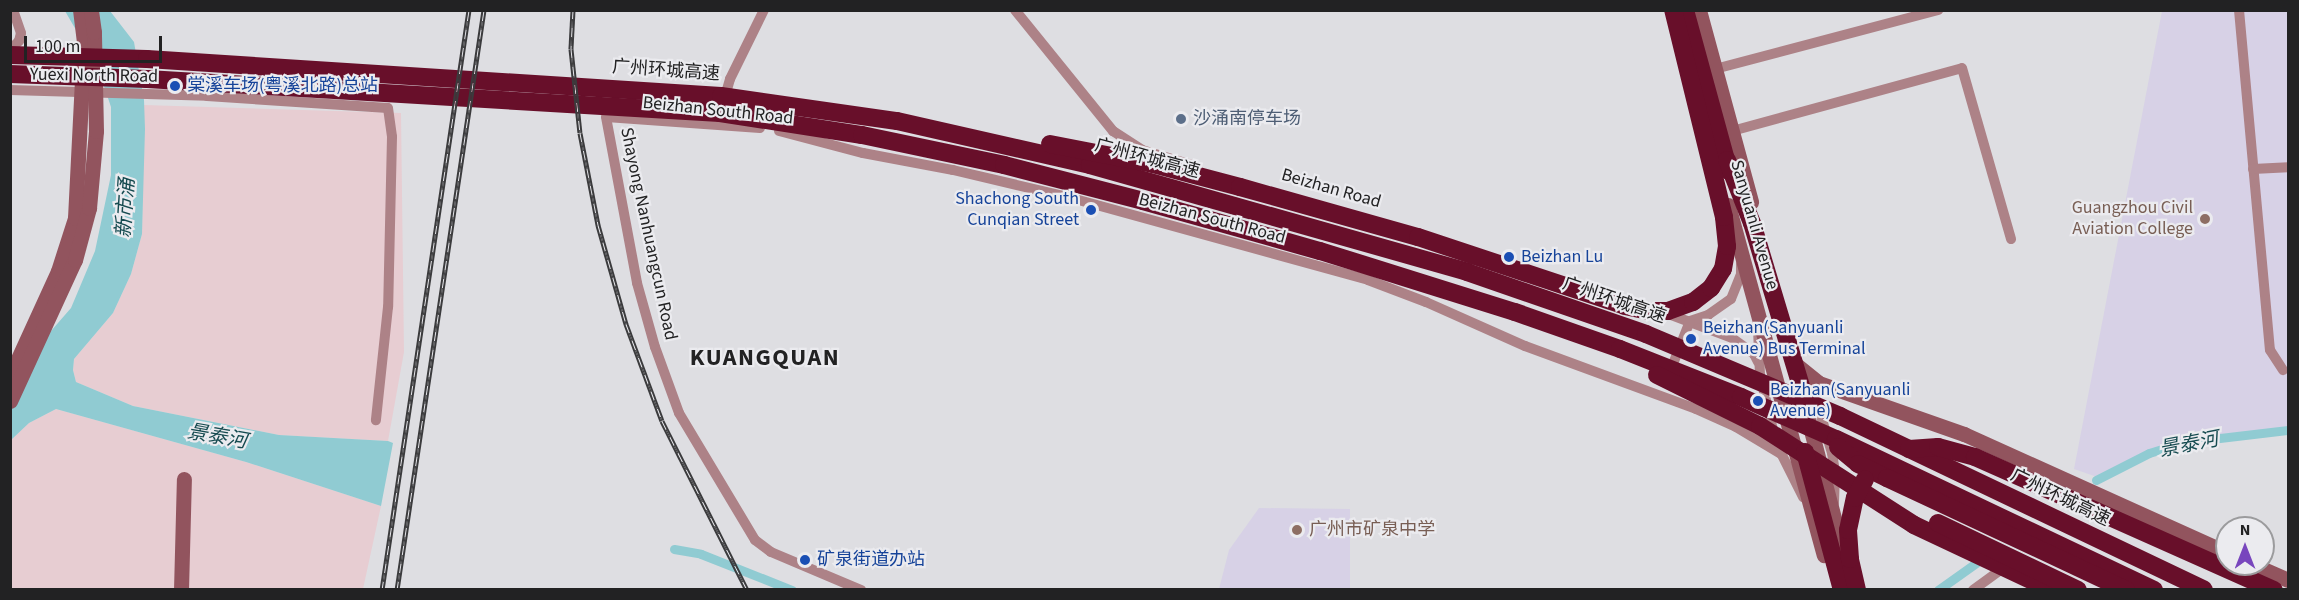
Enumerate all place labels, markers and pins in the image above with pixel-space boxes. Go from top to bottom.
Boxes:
place label: 棠溪车场(粤溪北路)总站 [187,75,378,97]
marker: 棠溪车场(粤溪北路)总站 [168,79,182,93]
place label: 沙涌南停车场 [1193,108,1301,130]
marker: 沙涌南停车场 [1174,112,1188,126]
place label: Shachong South Cunqian Street [955,189,1079,232]
place label: Guangzhou Civil Aviation College [2072,198,2193,240]
marker: Shachong South Cunqian Street [1084,203,1098,217]
marker: Guangzhou Civil Aviation College [2198,212,2212,226]
place label: Beizhan Lu [1521,246,1603,268]
marker: Beizhan Lu [1502,250,1516,264]
place label: Beizhan(Sanyuanli Avenue) Bus Terminal [1703,318,1866,360]
marker: Beizhan(Sanyuanli Avenue) Bus Terminal [1684,332,1698,346]
place label: Beizhan(Sanyuanli Avenue) [1770,380,1910,422]
marker: Beizhan(Sanyuanli Avenue) [1751,394,1765,408]
place label: 广州市矿泉中学 [1309,519,1435,541]
marker: 广州市矿泉中学 [1290,523,1304,537]
place label: 矿泉街道办站 [817,549,925,571]
marker: 矿泉街道办站 [798,553,812,567]

